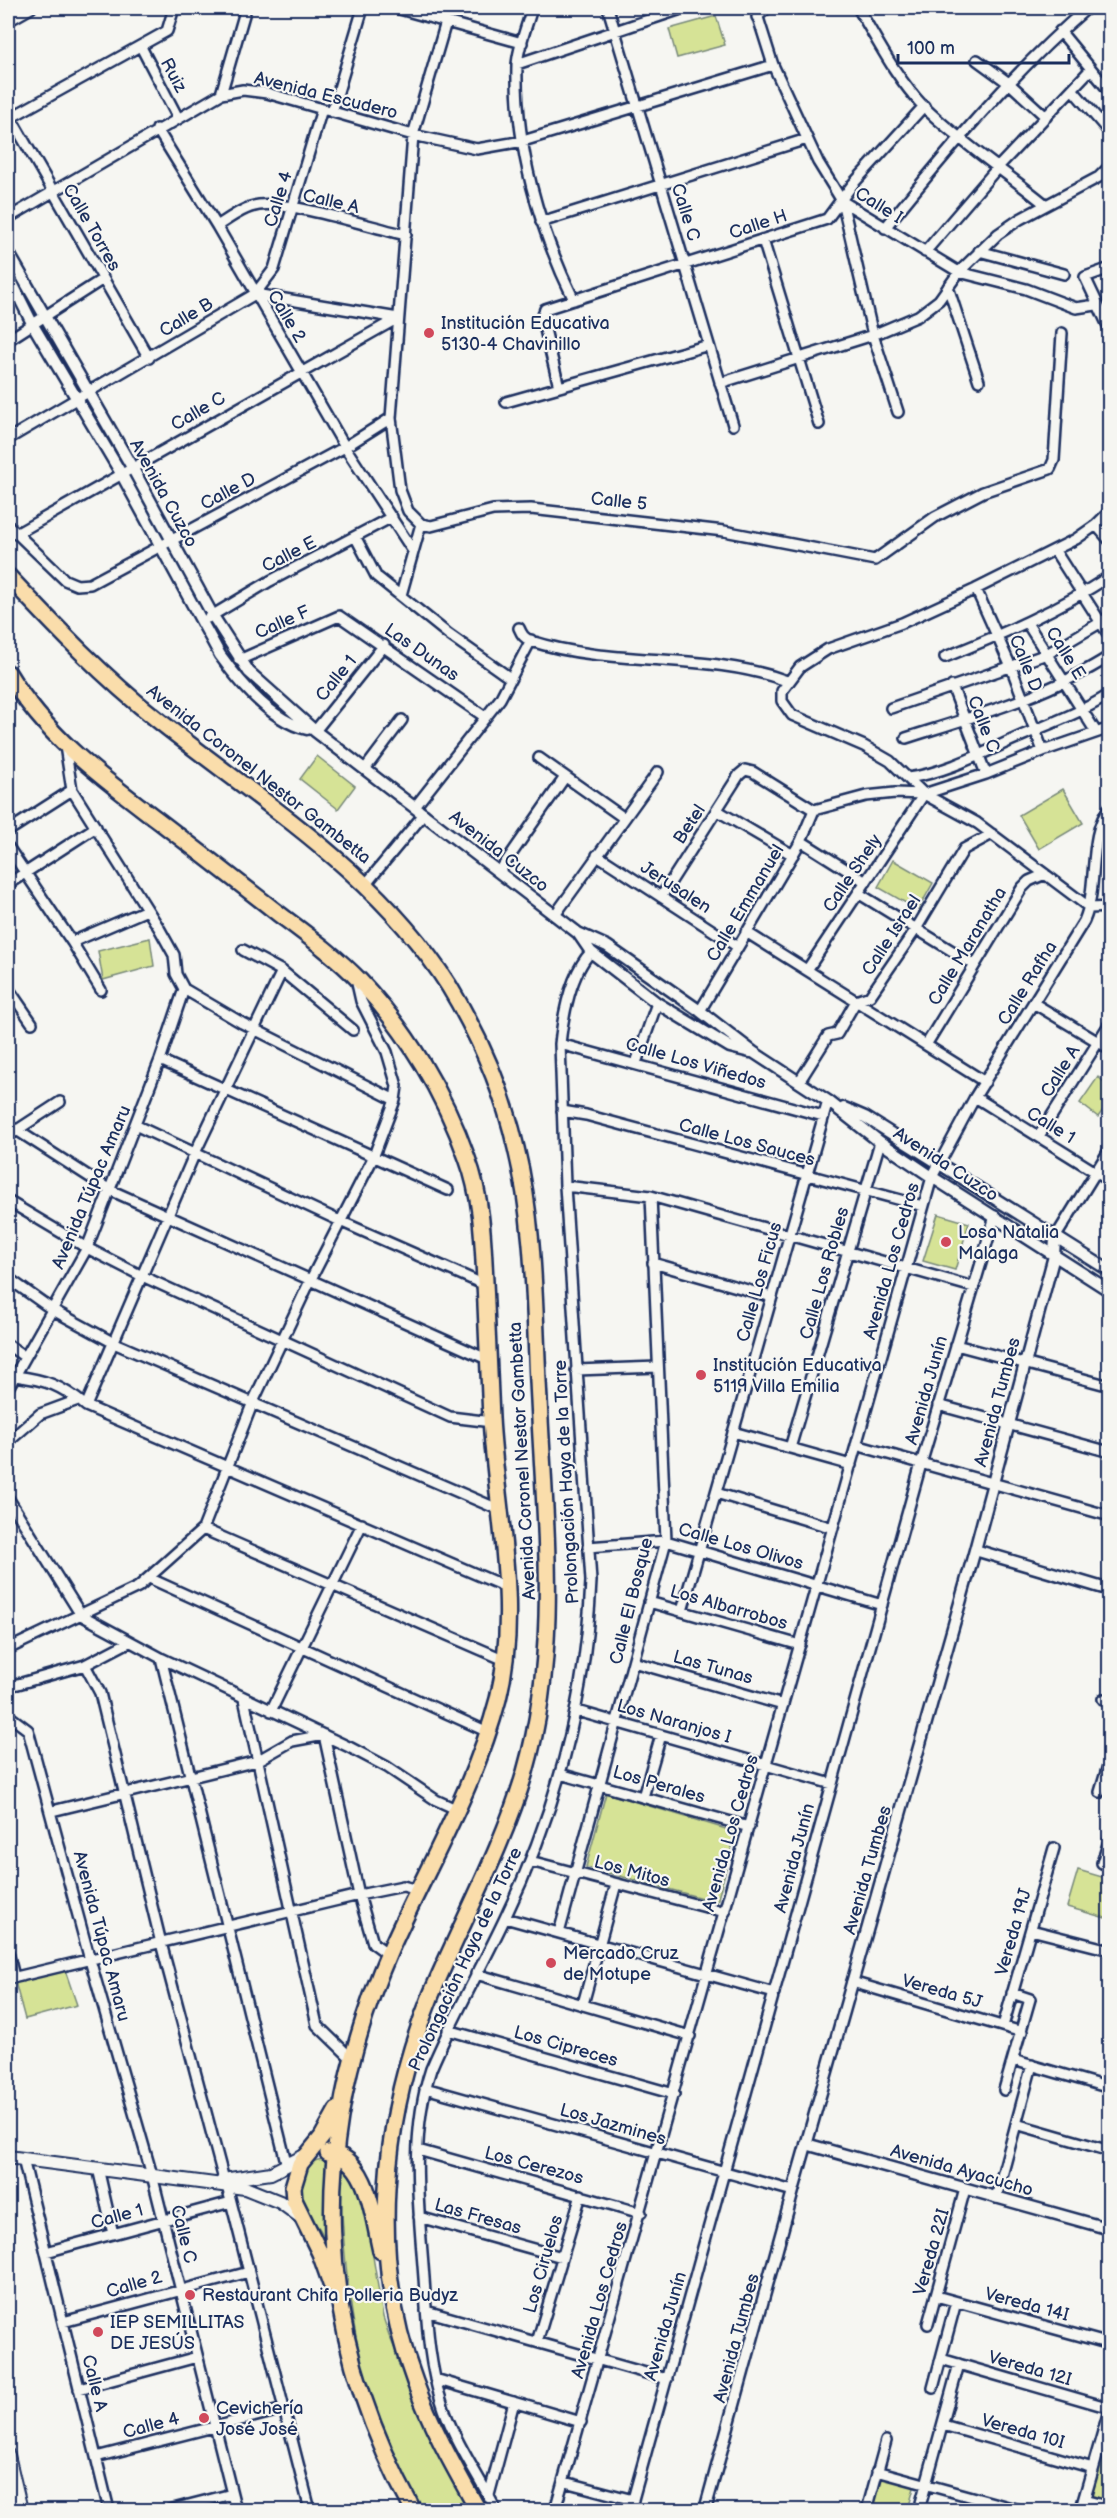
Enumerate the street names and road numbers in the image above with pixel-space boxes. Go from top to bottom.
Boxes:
street label: Ruiz [156,55,191,96]
street label: Avenida Escudero [252,68,400,123]
street label: Calle 4 [260,169,297,230]
street label: Calle Torres [58,180,125,275]
street label: Calle C [667,181,704,244]
street label: Calle I [851,183,906,228]
street label: Calle A [301,185,361,218]
street label: Calle H [727,205,790,244]
street label: Calle 2 [263,286,310,346]
street label: Calle B [156,293,217,342]
street label: Calle C [167,387,229,435]
street label: Avenida Cuzco [125,436,202,551]
street label: Calle D [197,468,259,515]
street label: Calle 5 [590,488,648,515]
street label: Calle E [258,532,320,577]
street label: Calle F [252,601,313,644]
street label: Las Dunas [380,619,463,686]
street label: Calle E [1041,623,1090,684]
street label: Calle D [1005,632,1046,695]
street label: Calle 1 [311,651,361,706]
street label: Avenida Coronel Nestor Gambetta [143,680,375,868]
street label: Calle C [963,693,1004,756]
street label: Betel [669,801,710,848]
street label: Avenida Cuzco [445,806,553,897]
street label: Calle Shely [819,829,887,916]
street label: Calle Emmanuel [702,841,789,966]
street label: Jerusalen [636,857,715,918]
street label: Calle Maranatha [924,883,1011,1009]
street label: Calle Israel [858,891,925,980]
street label: Calle Rafha [993,937,1062,1029]
street label: Calle Los Viñedos [623,1033,769,1094]
street label: Calle A [1036,1041,1085,1101]
street label: Avenida Túpac Amaru [47,1102,135,1272]
street label: Calle 1 [1023,1102,1079,1148]
street label: Calle Los Sauces [676,1114,817,1171]
street label: Avenida Cuzco [890,1123,1002,1206]
street label: Avenida Los Cedros [859,1180,924,1342]
street label: Calle Los Robles [796,1204,853,1342]
street label: Calle Los Ficus [732,1220,787,1344]
street label: Avenida Coronel Nestor Gambetta [505,1321,540,1601]
street label: Avenida Junín [901,1333,952,1447]
street label: Avenida Tumbes [970,1335,1025,1469]
street label: Prolongación Haya de la Torre [550,1359,583,1605]
street label: Calle Los Olivos [676,1519,806,1574]
street label: Calle El Bosque [606,1535,657,1667]
street label: Los Albarrobos [668,1581,790,1634]
street label: Las Tunas [671,1646,755,1689]
street label: Los Naranjos I [614,1695,733,1748]
street label: Avenida Los Cedros [698,1752,763,1914]
street label: Los Perales [610,1761,707,1808]
street label: Avenida Junín [770,1801,819,1915]
street label: Avenida Tumbes [839,1803,896,1937]
street label: Prolongación Haya de la Torre [404,1844,527,2074]
street label: Avenida Túpac Amaru [69,1848,134,2024]
street label: Los Mitos [592,1851,672,1892]
street label: Vereda 19J [991,1886,1036,1978]
street label: Vereda 5J [899,1970,985,2013]
street label: Los Cipreces [511,2022,620,2071]
street label: Los Jazmines [557,2099,668,2150]
street label: Avenida Ayacucho [888,2140,1036,2201]
street label: Los Cerezos [482,2142,586,2189]
street label: Las Fresas [432,2194,524,2239]
street label: Calle 1 [89,2199,146,2234]
street label: Calle C [166,2203,201,2266]
street label: Vereda 22I [909,2206,954,2298]
street label: Los Ciruelos [519,2213,568,2316]
street label: Avenida Los Cedros [567,2219,632,2381]
street label: Calle 2 [104,2266,165,2302]
street label: Avenida Junín [640,2269,691,2383]
street label: Avenida Tumbes [709,2271,764,2405]
street label: Vereda 14I [983,2283,1071,2326]
street label: Vereda 12I [986,2347,1074,2390]
street label: Calle A [77,2353,112,2414]
street label: Calle 4 [121,2408,182,2443]
street label: Vereda 10I [979,2410,1067,2453]

